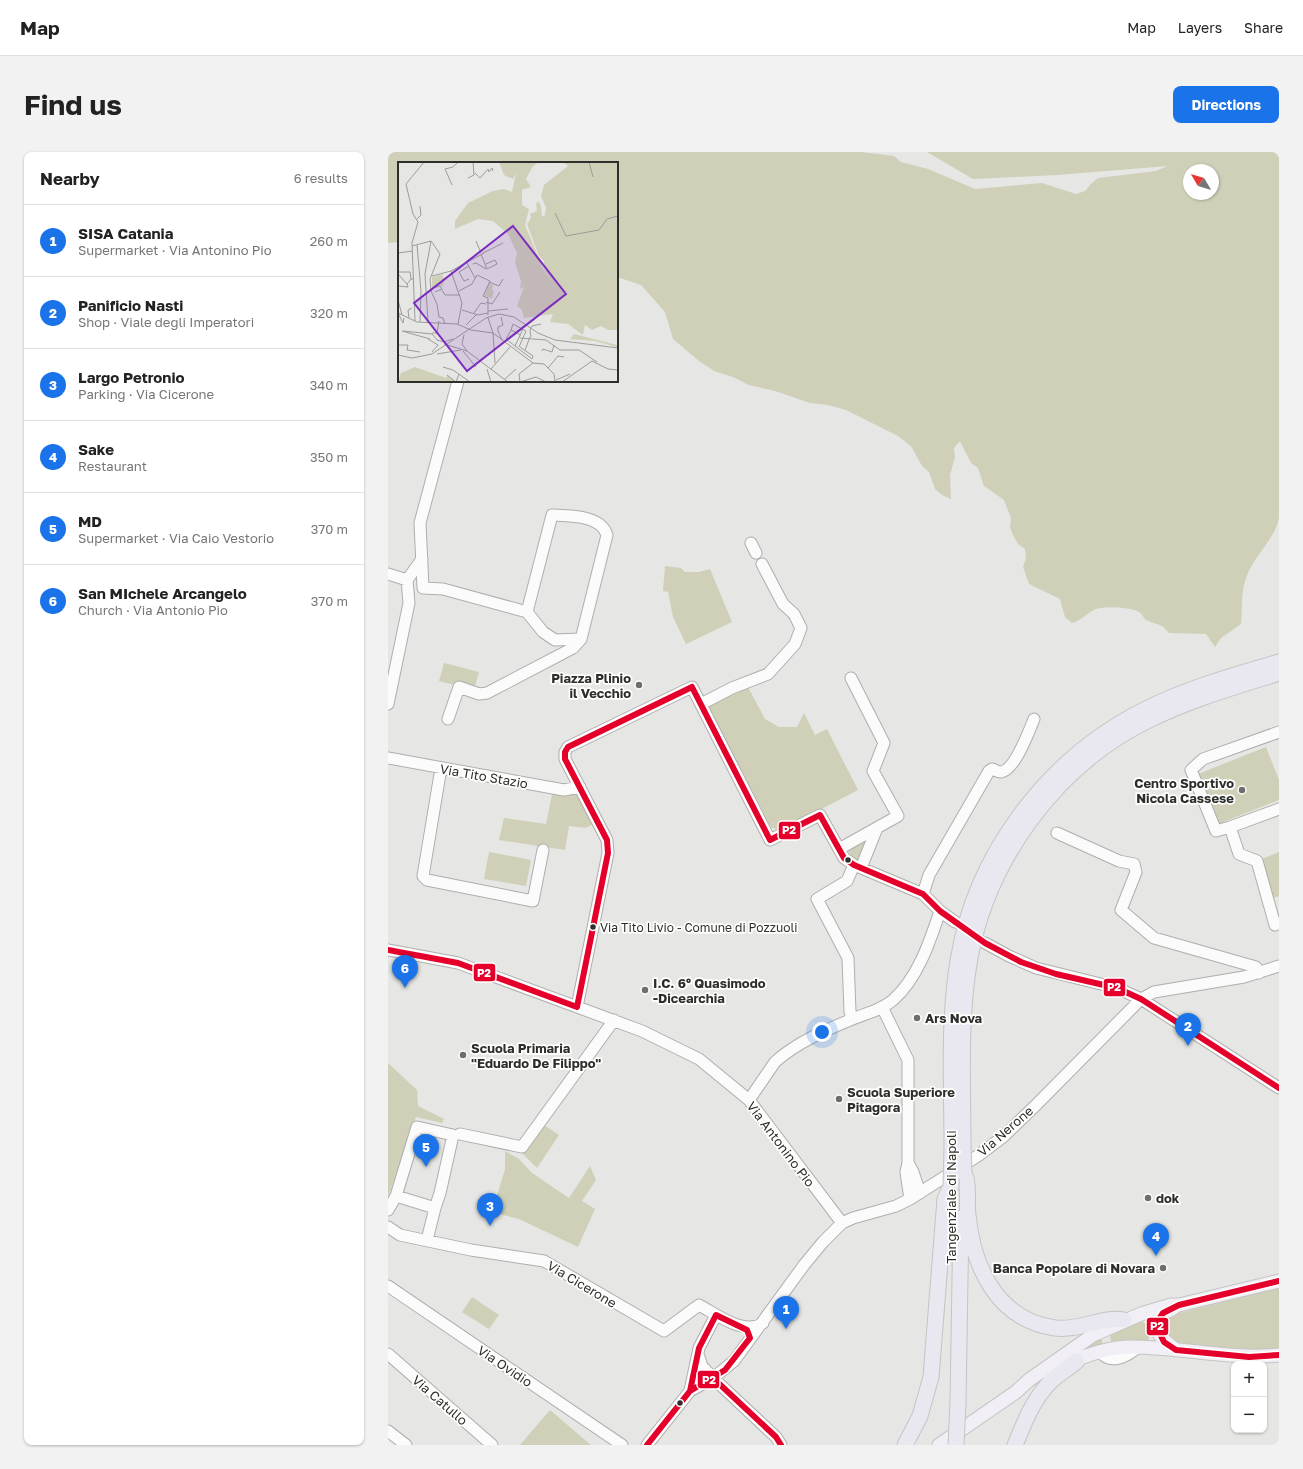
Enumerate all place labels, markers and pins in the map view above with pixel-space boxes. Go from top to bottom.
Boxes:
place label: Piazza Plinio il Vecchio [551,670,631,701]
marker: Piazza Plinio il Vecchio [634,680,644,690]
place label: Centro Sportivo Nicola Cassese [1134,775,1234,806]
marker: Centro Sportivo Nicola Cassese [1237,785,1247,795]
unlabelled marker [843,855,853,865]
place label: Via Tito Livio - Comune di Pozzuoli [600,920,797,935]
marker: Via Tito Livio - Comune di Pozzuoli [588,922,598,932]
pin: 6 [392,955,418,988]
place label: I.C. 6° Quasimodo -Dicearchia [653,975,766,1006]
marker: I.C. 6° Quasimodo -Dicearchia [640,985,650,995]
place label: Ars Nova [925,1010,983,1026]
marker: Ars Nova [912,1013,922,1023]
pin: 2 [1175,1013,1201,1046]
place label: Scuola Primaria "Eduardo De Filippo" [471,1040,601,1071]
marker: Scuola Primaria "Eduardo De Filippo" [458,1050,468,1060]
place label: Scuola Superiore Pitagora [847,1084,955,1115]
marker: Scuola Superiore Pitagora [834,1094,844,1104]
pin: 5 [413,1134,439,1167]
place label: dok [1156,1190,1180,1206]
pin: 3 [477,1193,503,1226]
marker: dok [1143,1193,1153,1203]
pin: 4 [1143,1223,1169,1256]
place label: Banca Popolare di Novara [993,1260,1155,1276]
marker: Banca Popolare di Novara [1158,1263,1168,1273]
pin: 1 [773,1296,799,1329]
unlabelled marker [675,1398,685,1408]

